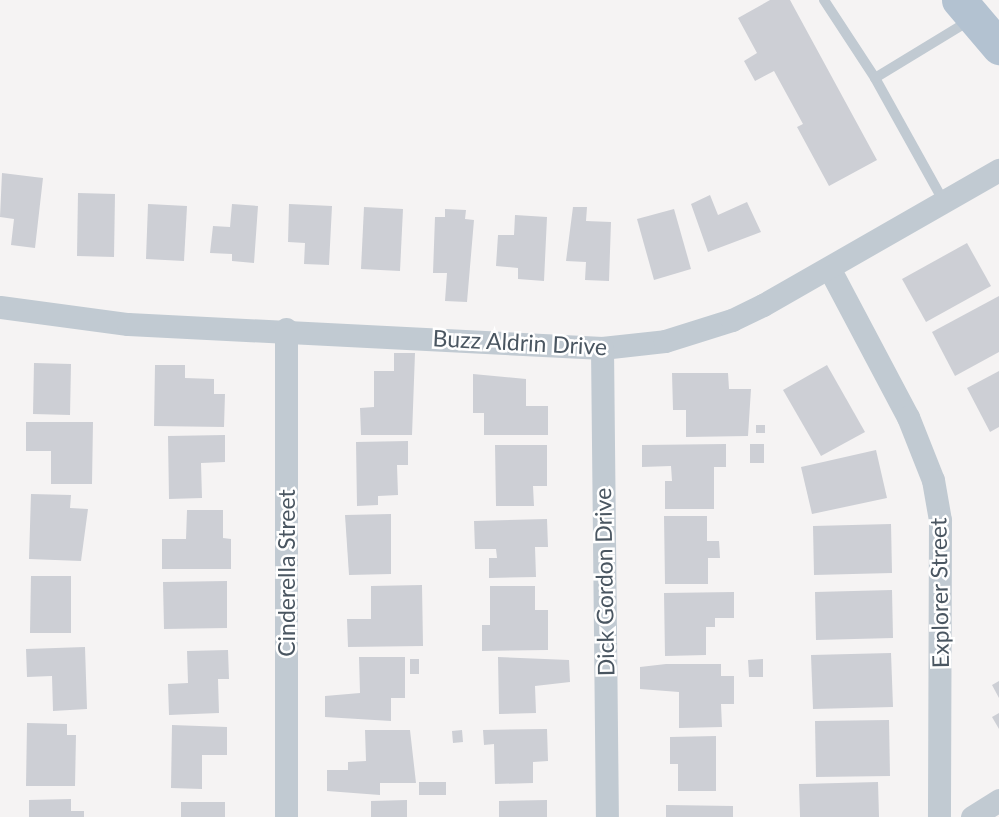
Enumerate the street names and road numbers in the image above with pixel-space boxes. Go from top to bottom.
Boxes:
street label: Buzz Aldrin Drive [432,324,608,360]
street label: Dick Gordon Drive [589,488,619,676]
street label: Cinderella Street [272,489,300,657]
street label: Explorer Street [924,517,954,669]

